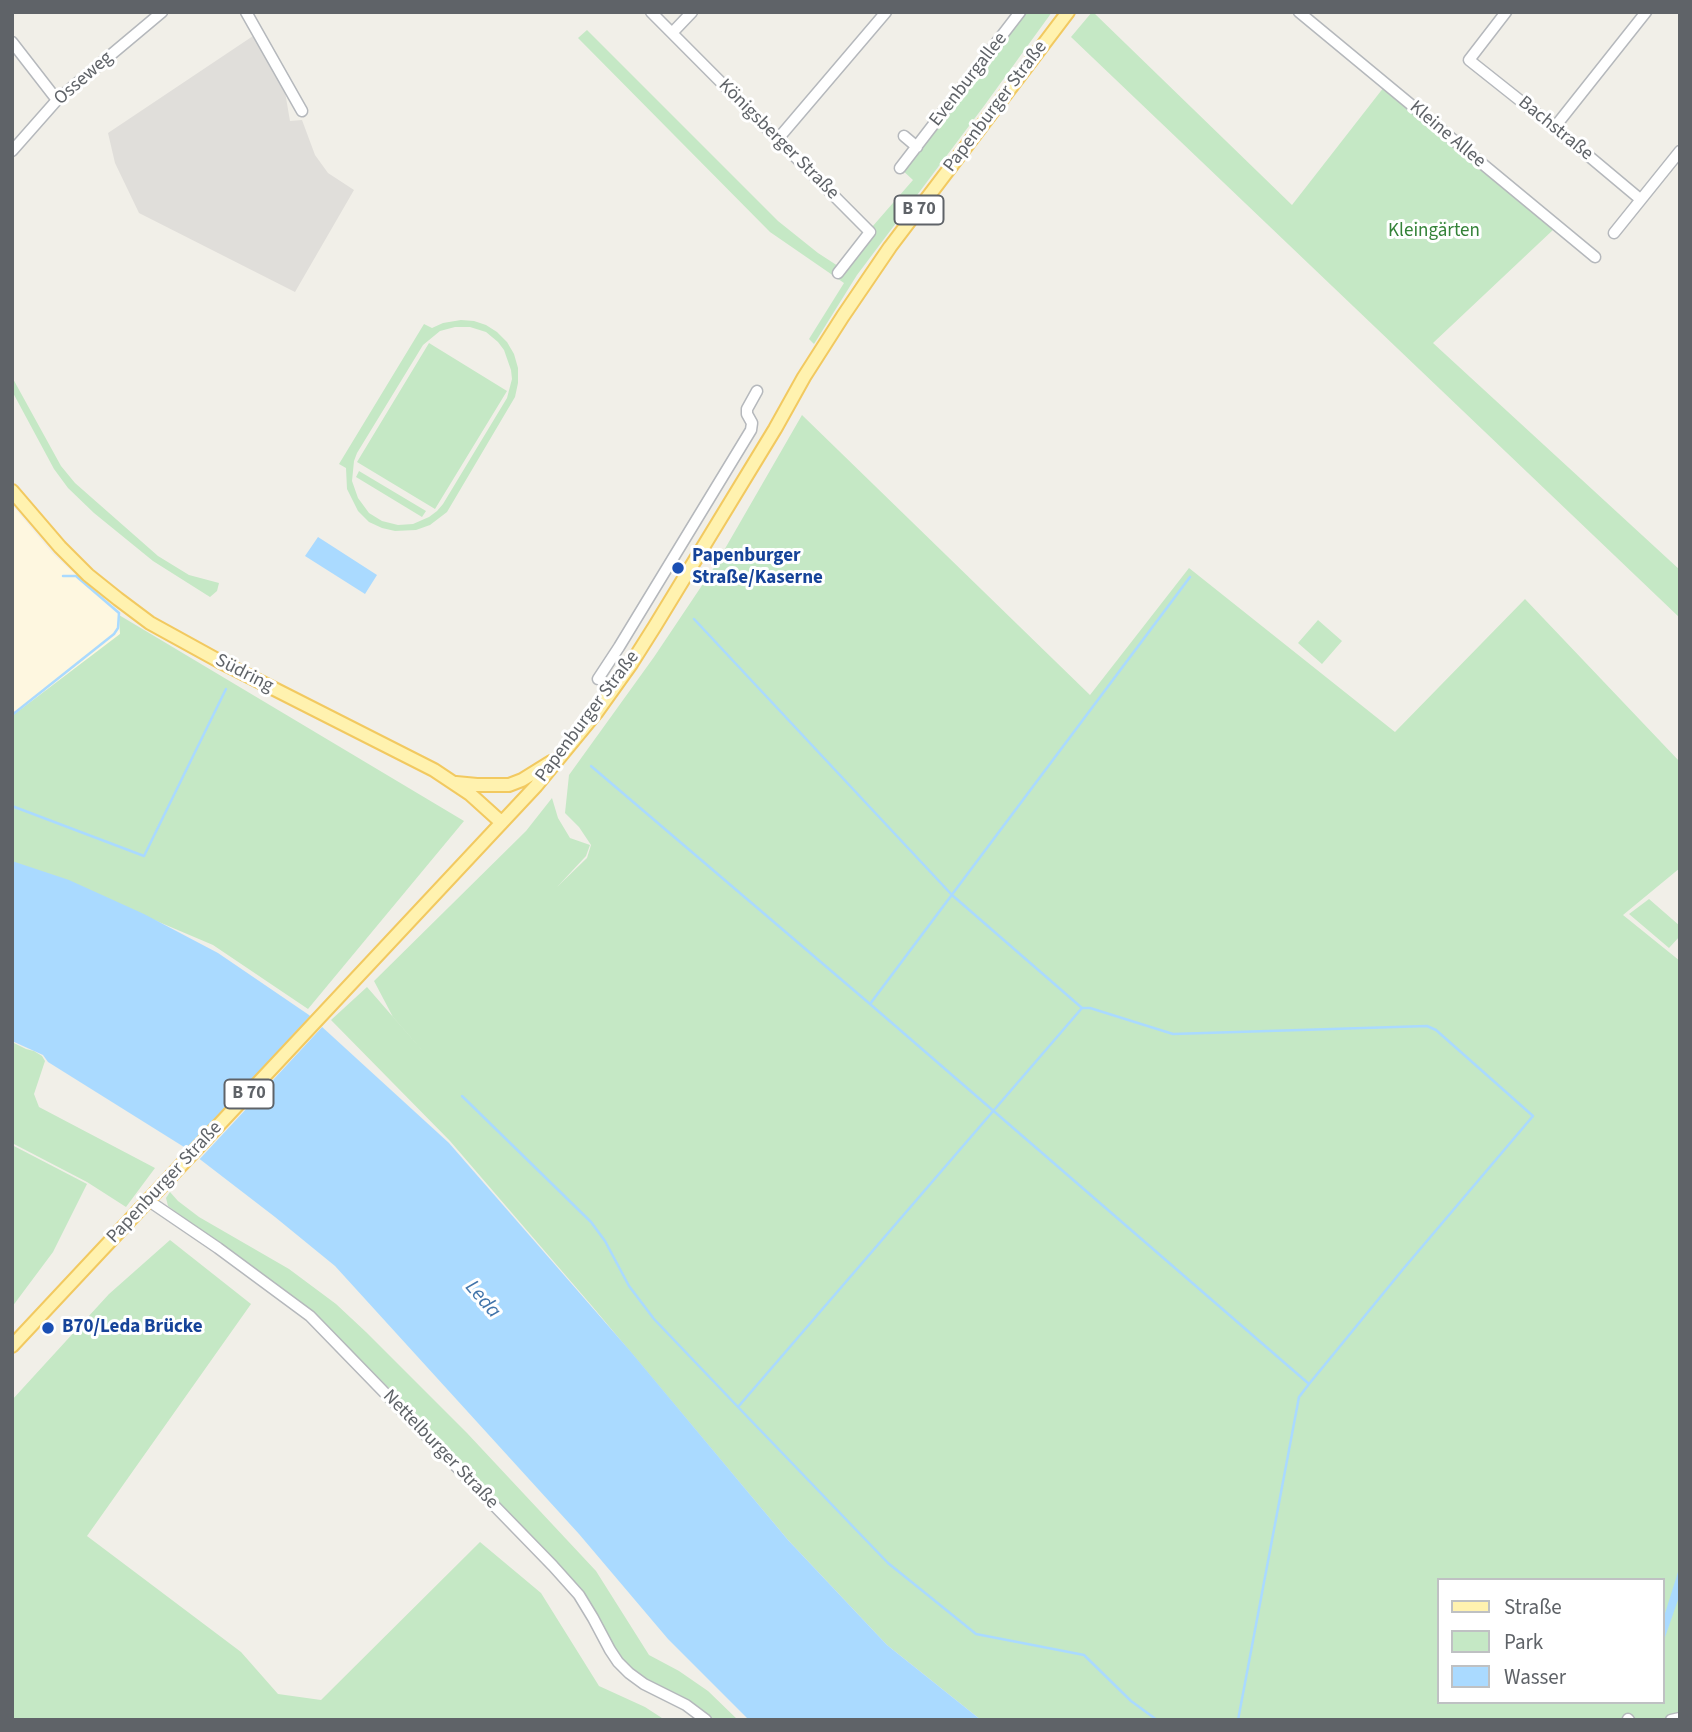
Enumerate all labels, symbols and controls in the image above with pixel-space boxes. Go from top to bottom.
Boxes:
street label: Evenburgallee [925,28,1013,132]
street label: Papenburger Straße [939,37,1053,177]
street label: Osseweg [50,47,118,111]
street label: Königsberger Straße [713,75,843,205]
street label: Bachstraße [1513,92,1597,166]
street label: Kleine Allee [1404,97,1490,173]
road number: B 70 [894,196,944,224]
park label: Kleingärten [1388,221,1480,243]
place label: Papenburger Straße/Kaserne [692,546,823,590]
marker: Papenburger Straße/Kaserne [670,560,686,576]
street label: Papenburger Straße [531,647,645,787]
street label: Südring [211,650,277,698]
road number: B 70 [224,1079,274,1108]
street label: Papenburger Straße [103,1117,227,1249]
water label: Leda [459,1276,505,1324]
place label: B70/Leda Brücke [62,1317,203,1339]
marker: B70/Leda Brücke [40,1320,56,1336]
street label: Nettelburger Straße [377,1386,503,1514]
legend [1436,1578,1664,1704]
text: Straße [1504,1592,1562,1622]
text: Park [1504,1627,1543,1657]
text: Wasser [1504,1662,1566,1692]

